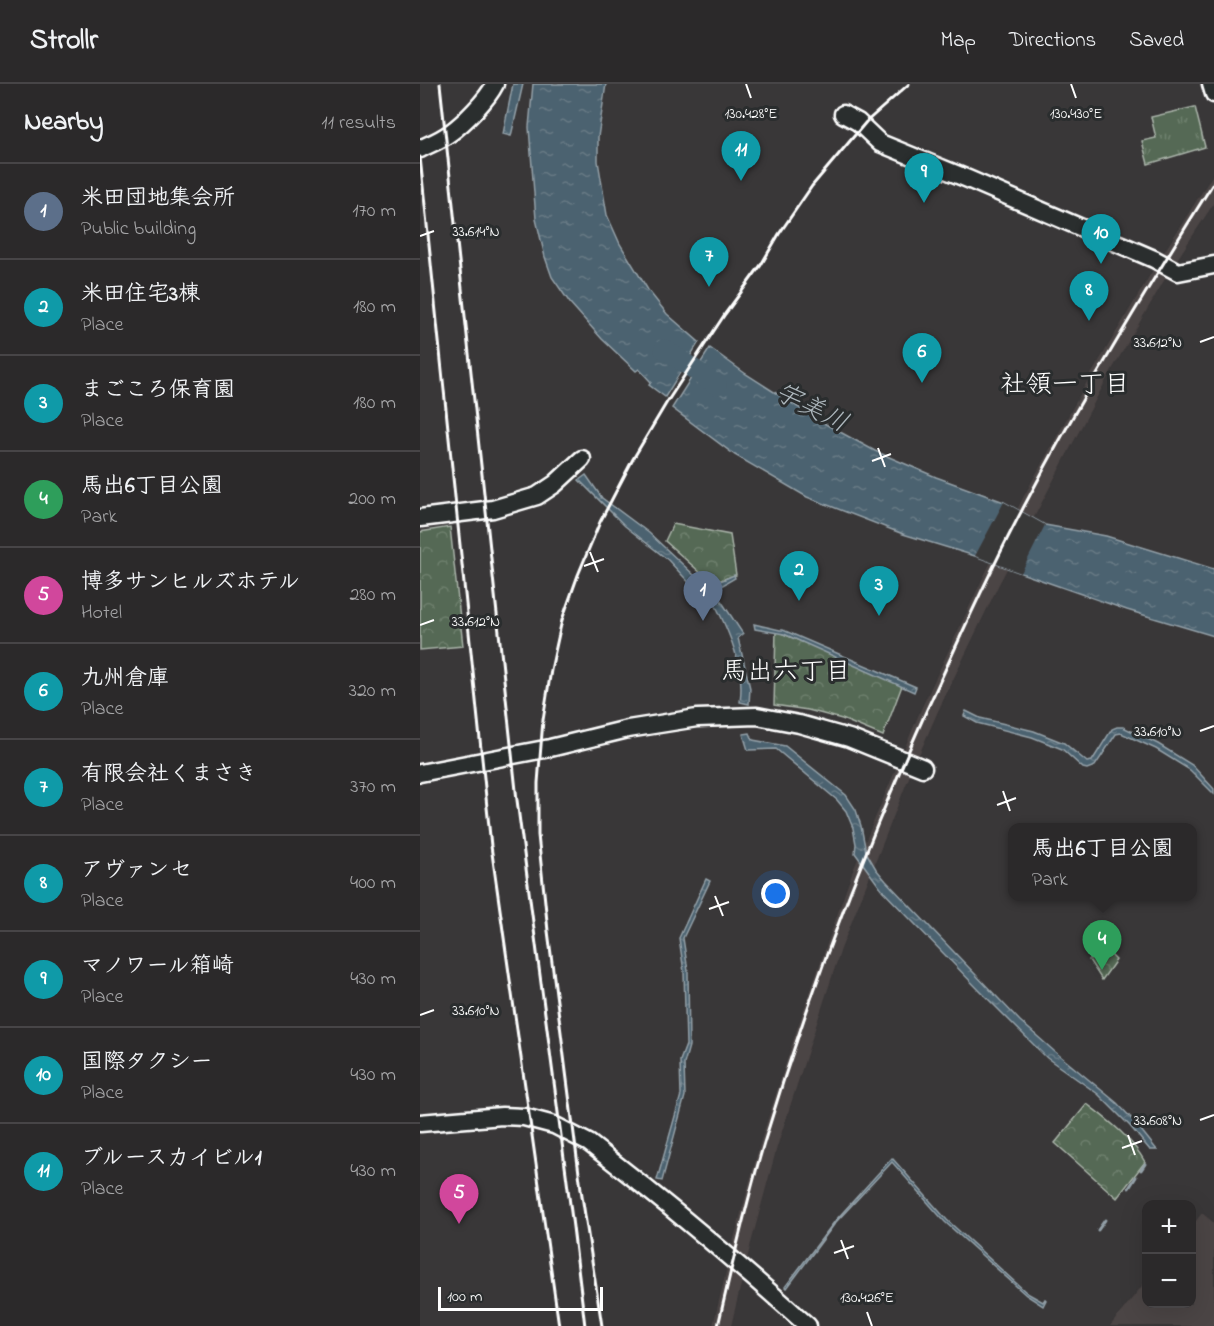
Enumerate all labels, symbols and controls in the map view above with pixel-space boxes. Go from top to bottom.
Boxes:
text: Strollr [30,21,98,62]
text: Map [940,26,976,56]
text: Directions [1009,26,1096,56]
text: Saved [1129,26,1184,56]
text: 130.428°E [725,103,777,125]
text: 130.430°E [1050,103,1102,125]
text: Nearby [24,104,103,142]
text: 11 results [321,109,396,138]
pin: 11 [722,132,760,181]
pin: 9 [904,154,944,203]
text: 米田団地集会所 [81,183,235,215]
text: 1 [40,197,47,226]
text: 170 m [352,197,396,226]
pin: 10 [1082,214,1120,264]
text: Public building [81,215,196,244]
text: 33.614°N [452,221,500,243]
pin: 7 [690,238,728,287]
pin: 8 [1070,272,1108,321]
text: 米田住宅3棟 [81,279,200,311]
text: 2 [39,293,48,322]
text: 180 m [353,293,396,322]
text: Place [81,311,123,340]
text: 33.612°N [1134,332,1182,354]
pin: 6 [902,334,942,383]
district label: 社領一丁目 [1000,367,1130,405]
water label: 宇美川 [768,374,854,444]
text: まごころ保育園 [81,375,235,407]
text: 3 [39,389,48,418]
text: 180 m [353,389,396,418]
text: Place [81,407,123,436]
text: 馬出6丁目公園 [81,471,223,503]
text: 4 [39,485,48,514]
text: 200 m [348,485,396,514]
text: Park [81,503,117,532]
pin: 2 [780,552,818,601]
pin: 3 [860,566,898,616]
text: 博多サンヒルズホテル [81,567,300,599]
pin: 1 [684,572,722,621]
text: 5 [38,581,49,610]
text: 280 m [349,581,396,610]
text: Hotel [81,599,122,628]
text: 33.612°N [452,611,500,633]
district label: 馬出六丁目 [721,654,851,692]
text: 九州倉庫 [81,663,169,695]
text: 6 [39,677,48,706]
text: 320 m [349,677,396,706]
text: Place [81,695,123,724]
text: 33.610°N [1134,721,1182,743]
text: 有限会社くまさき [81,759,257,791]
text: 7 [39,773,48,802]
text: 370 m [350,773,396,802]
text: Place [81,791,123,820]
popup [1008,823,1197,901]
text: 馬出6丁目公園 [1032,834,1173,866]
text: アヴァンセ [81,855,192,887]
text: Park [1032,866,1068,895]
text: 8 [40,869,47,898]
text: 400 m [350,869,396,898]
your location [761,879,790,908]
text: Place [81,887,123,916]
pin: 4 [1082,920,1122,970]
text: マノワール箱崎 [81,951,234,983]
text: 9 [40,965,47,994]
text: 430 m [350,965,396,994]
text: Place [81,983,123,1012]
text: 33.610°N [452,1000,500,1022]
text: 国際タクシー [81,1047,213,1079]
text: 10 [36,1061,51,1090]
text: 430 m [350,1061,396,1090]
text: Place [81,1079,123,1108]
text: 33.608°N [1134,1110,1182,1132]
text: ブルースカイビル1 [81,1143,262,1175]
text: 11 [37,1157,50,1186]
text: 430 m [350,1157,396,1186]
pin: 5 [440,1174,478,1224]
text: Place [81,1175,123,1204]
map controls [1142,1200,1196,1308]
button: + [1142,1200,1196,1254]
button: − [1142,1254,1196,1308]
scale bar [438,1284,603,1312]
text: 100 m [447,1285,482,1309]
text: 130.426°E [840,1287,894,1309]

